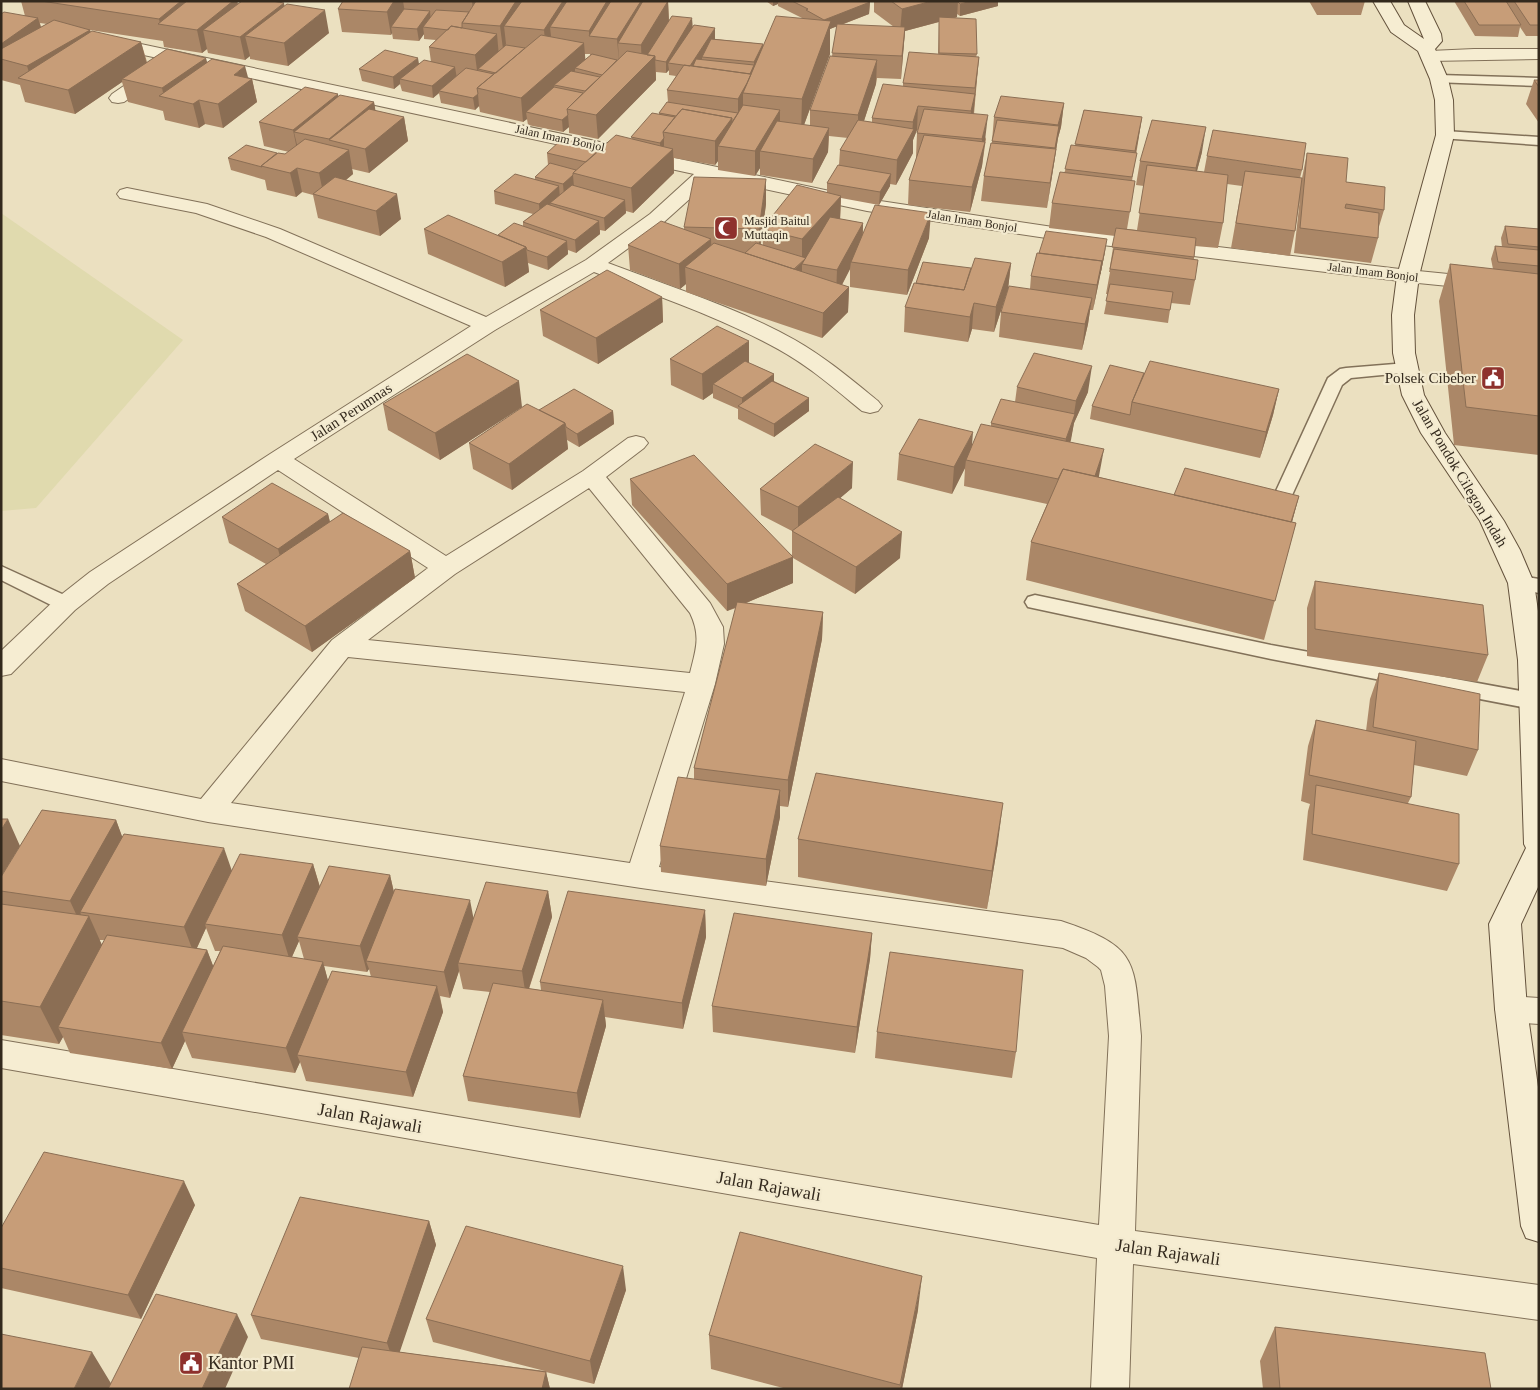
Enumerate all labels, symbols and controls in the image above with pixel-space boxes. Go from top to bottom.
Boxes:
street label: Jalan Imam Bonjol [514,122,607,154]
street label: Jalan Imam Bonjol [926,207,1019,235]
place label: Masjid Baitul Muttaqin [744,214,810,242]
mosque icon: Masjid Baitul Muttaqin [713,215,739,241]
street label: Jalan Imam Bonjol [1327,259,1420,285]
public building icon: Polsek Cibeber [1480,365,1506,391]
place label: Polsek Cibeber [1385,370,1476,386]
street label: Jalan Perumnas [307,380,395,444]
street label: Jalan Pondok Cilegon Indah [1409,396,1511,550]
street label: Jalan Rajawali [316,1099,424,1137]
street label: Jalan Rajawali [715,1167,823,1205]
street label: Jalan Rajawali [1114,1235,1222,1269]
public building icon: Kantor PMI [178,1350,204,1376]
place label: Kantor PMI [208,1353,295,1373]

